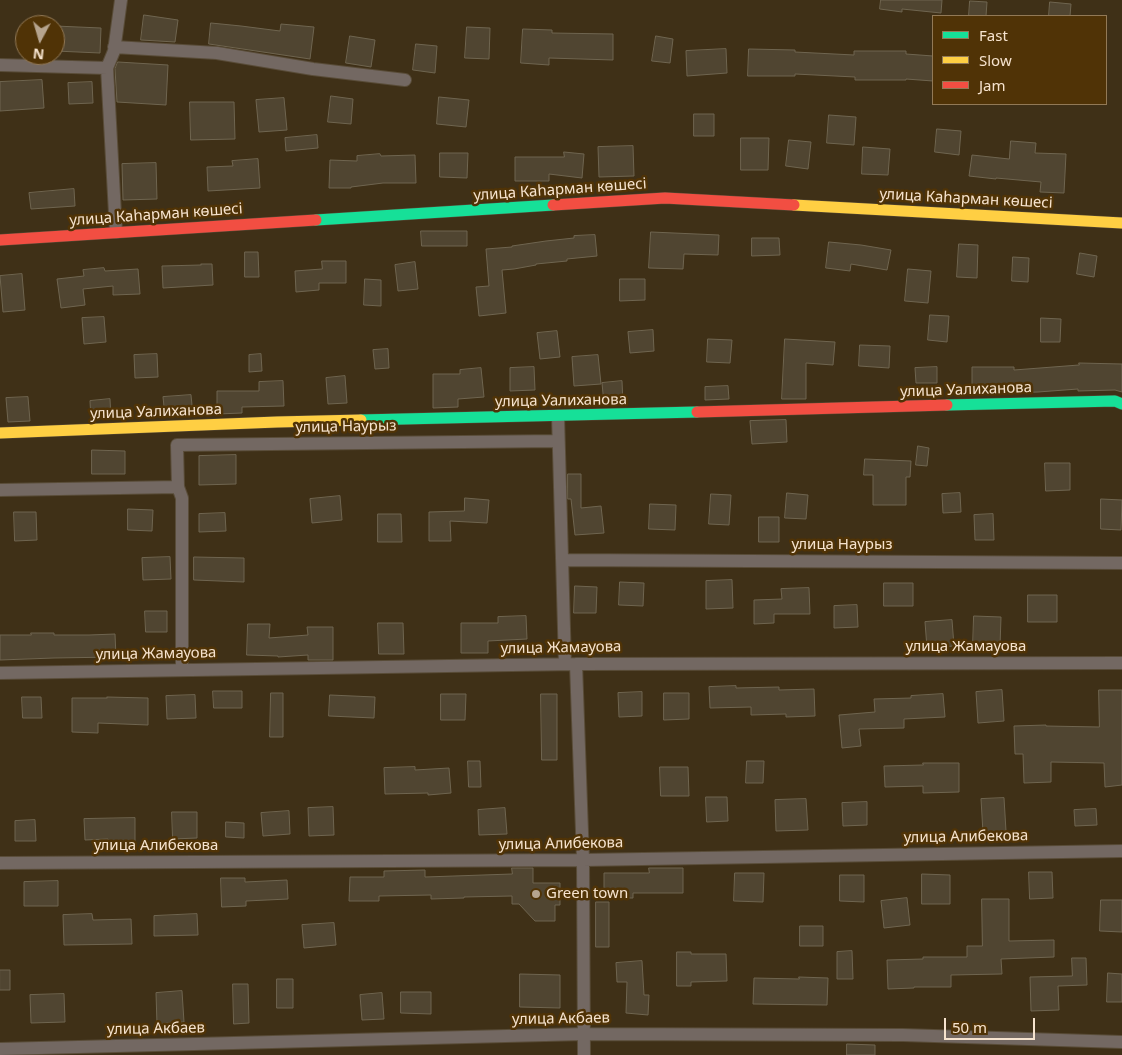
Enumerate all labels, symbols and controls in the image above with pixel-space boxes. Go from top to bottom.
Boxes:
north arrow [15,15,65,65]
legend [932,15,1107,105]
text: Fast [979,25,1008,45]
text: N [32,44,45,64]
text: Slow [979,50,1012,70]
text: Jam [979,75,1006,95]
street label: улица Каһарман көшесі [473,175,647,205]
street label: улица Каһарман көшесі [879,185,1053,213]
street label: улица Каһарман көшесі [69,200,243,230]
street label: улица Уалиханова [900,379,1032,401]
street label: улица Уалиханова [495,391,627,411]
street label: улица Уалиханова [90,401,222,423]
street label: улица Наурыз [295,417,397,437]
street label: улица Наурыз [791,536,893,554]
street label: улица Жамауова [500,638,622,658]
street label: улица Жамауова [906,638,1026,656]
street label: улица Жамауова [95,644,217,664]
street label: улица Алибекова [903,827,1029,847]
street label: улица Алибекова [498,834,624,854]
street label: улица Алибекова [94,837,218,855]
place label: Green town [546,885,628,903]
marker: Green town [530,888,542,900]
scale bar [947,1008,1038,1040]
street label: улица Акбаев [512,1009,610,1029]
text: 50 m [952,1017,987,1037]
street label: улица Акбаев [107,1019,205,1039]

